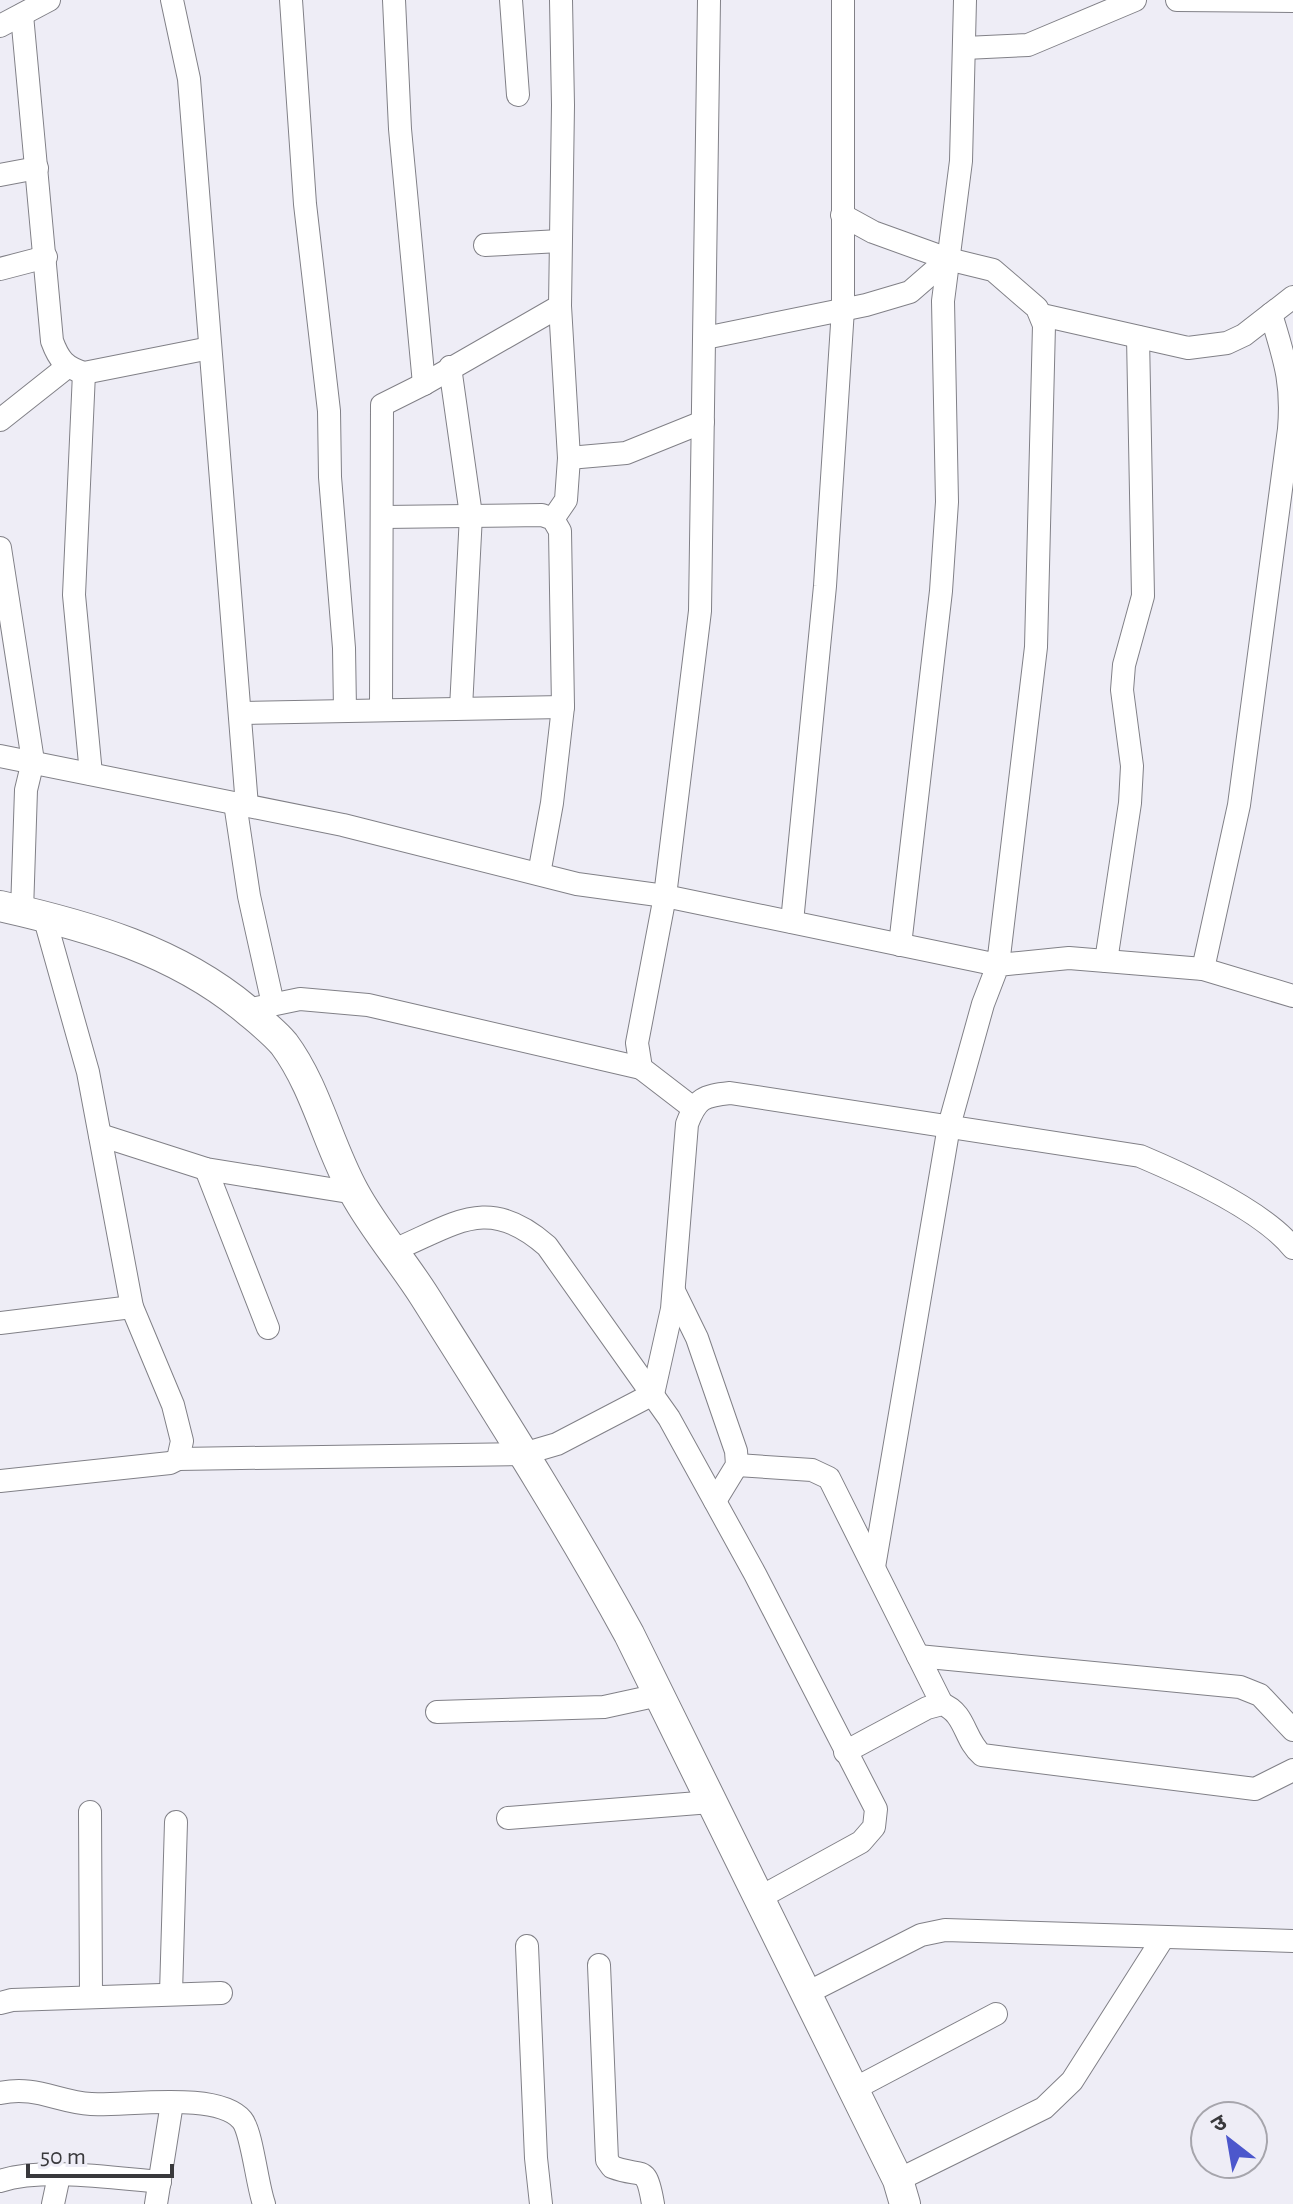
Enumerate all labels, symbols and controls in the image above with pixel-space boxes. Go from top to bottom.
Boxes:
north arrow [1189,2100,1269,2180]
text: उ [1208,2110,1231,2136]
scale bar [28,2128,172,2178]
text: 50 m [40,2145,86,2169]

